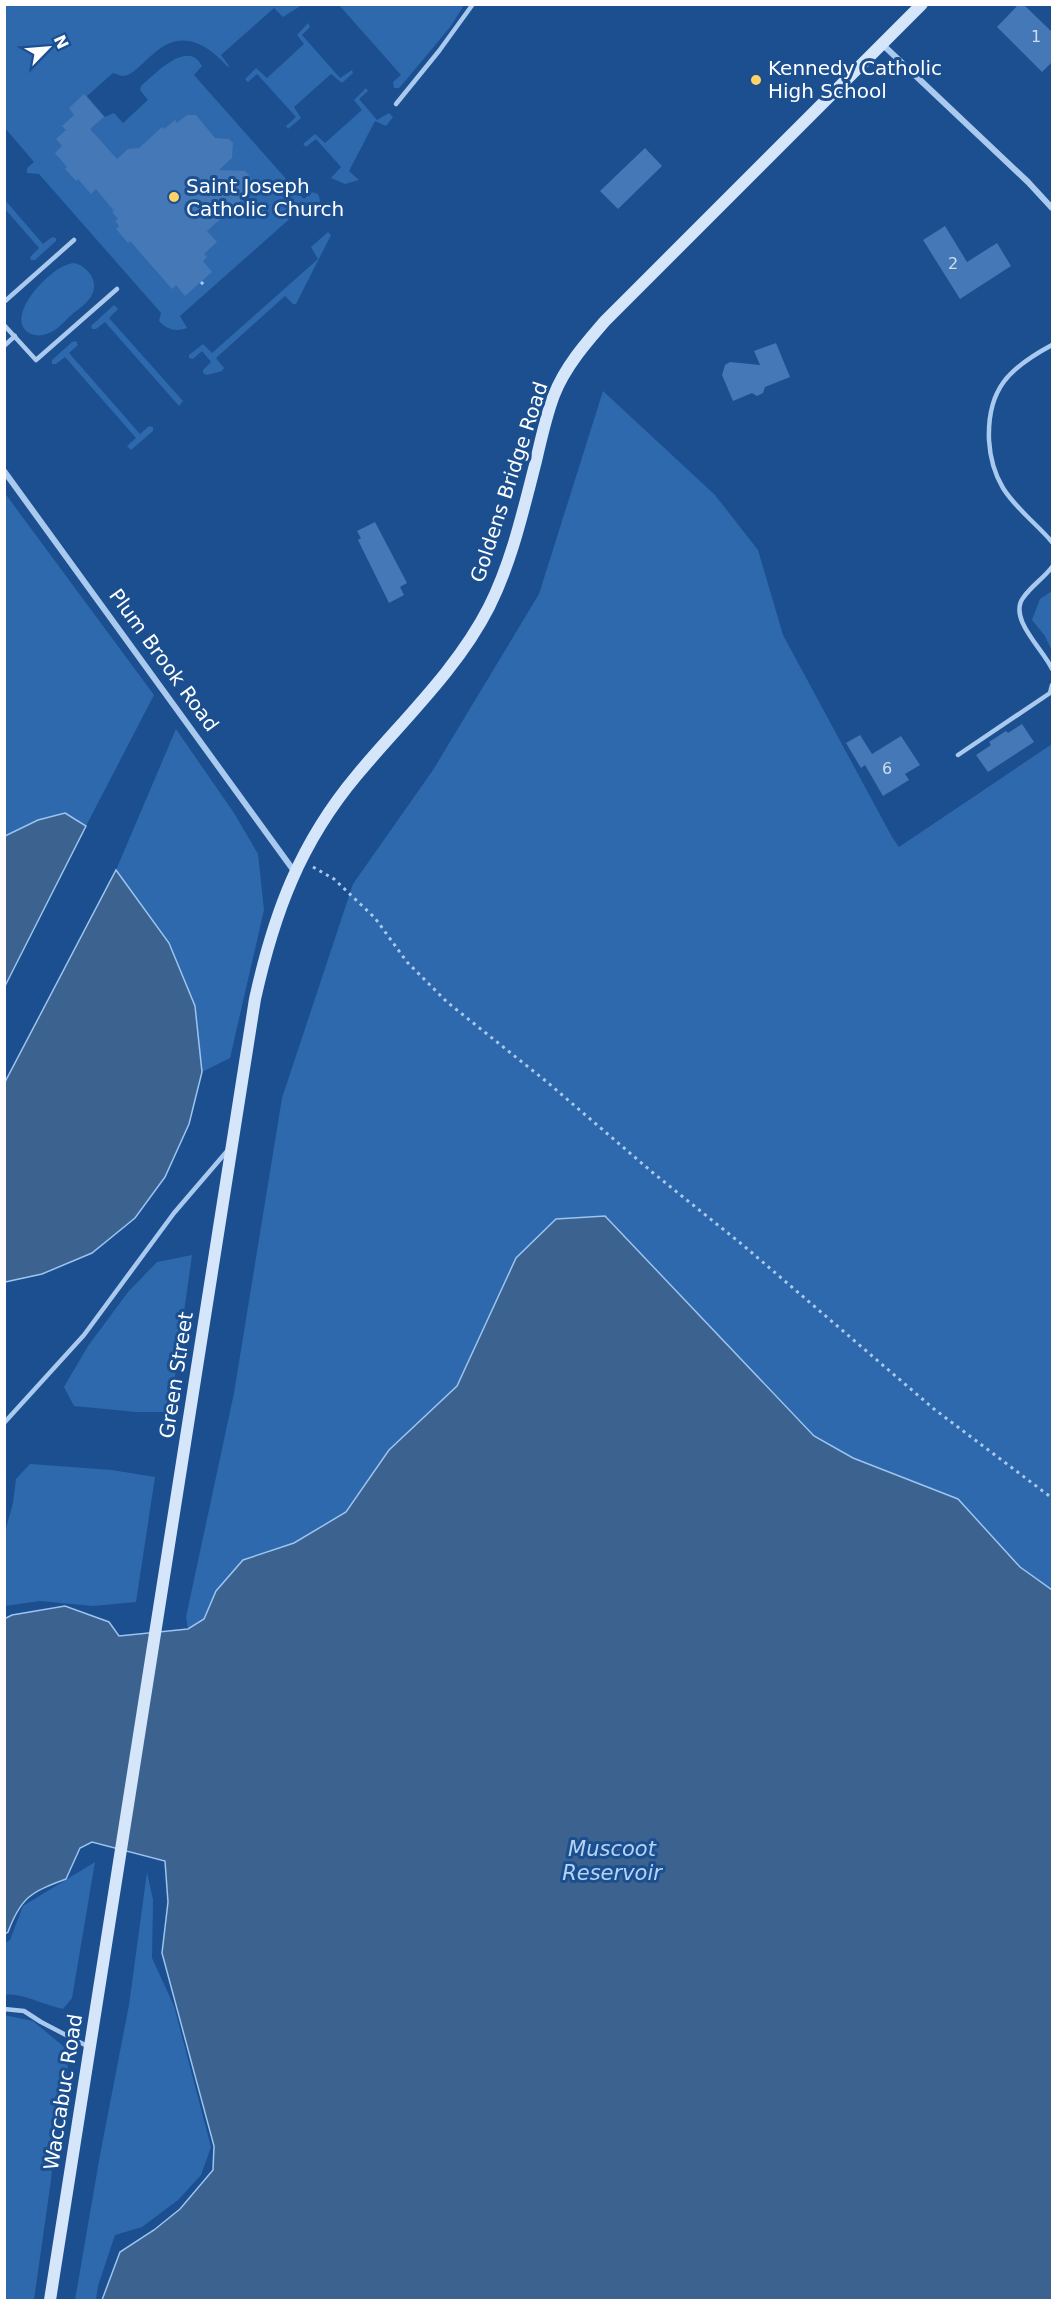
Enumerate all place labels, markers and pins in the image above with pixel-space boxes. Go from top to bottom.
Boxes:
place label: Kennedy Catholic High School [768,56,942,103]
marker: Kennedy Catholic High School [749,73,763,87]
place label: Saint Joseph Catholic Church [186,174,344,221]
marker: Saint Joseph Catholic Church [167,190,181,204]

